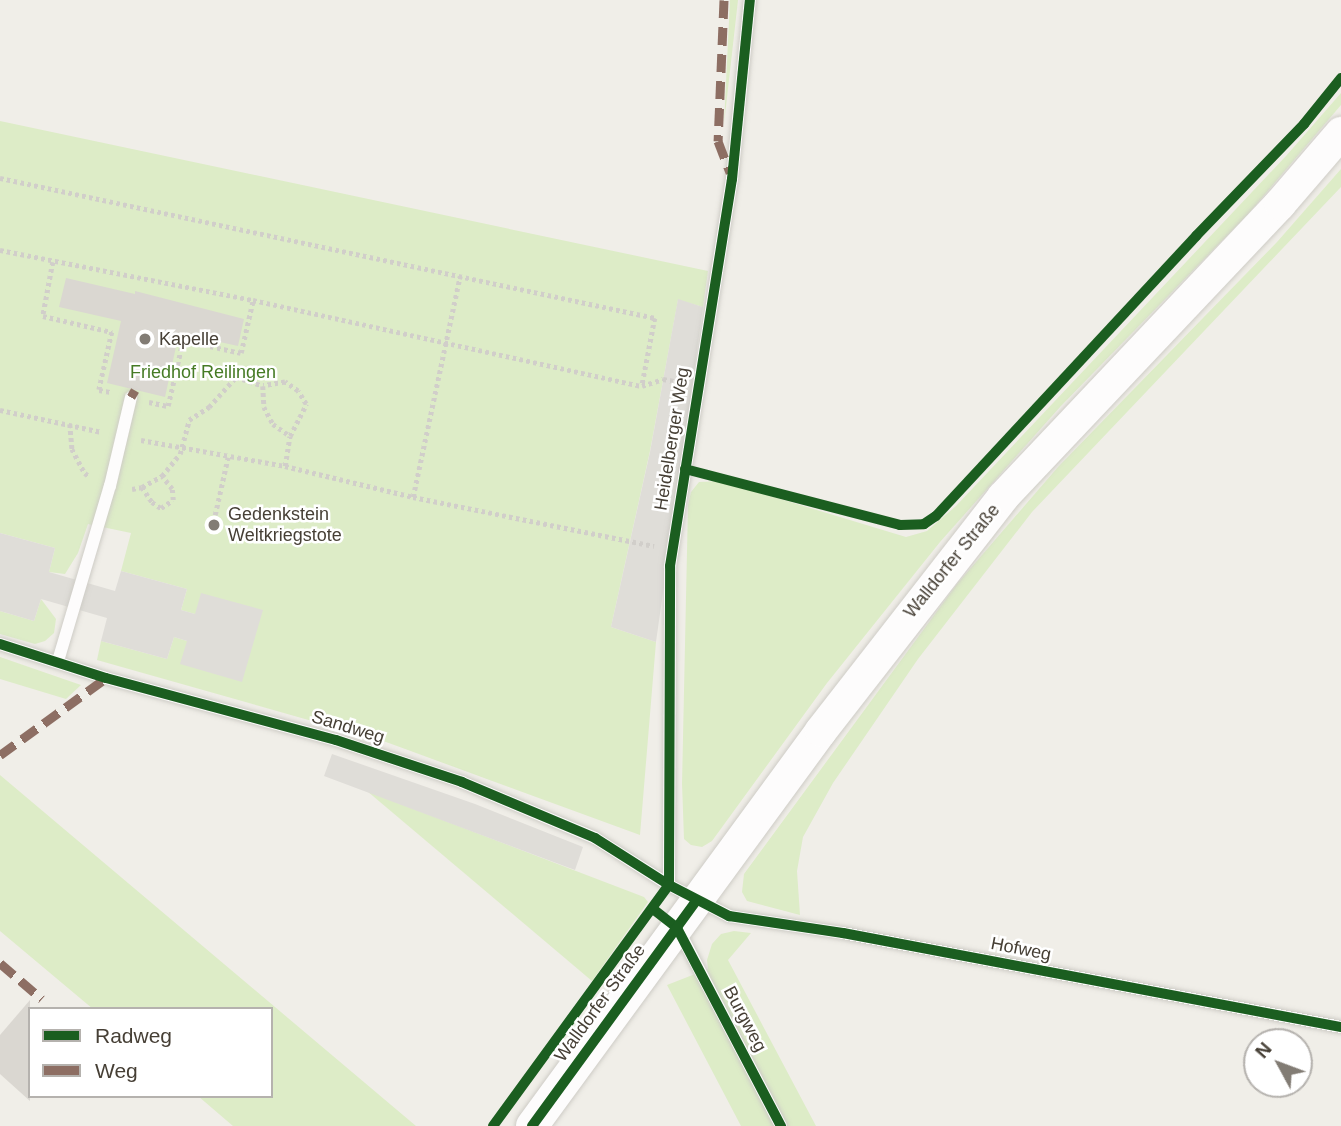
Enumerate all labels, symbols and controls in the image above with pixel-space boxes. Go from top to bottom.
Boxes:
place label: Kapelle [159,328,219,350]
marker: Kapelle [137,331,153,347]
park label: Friedhof Reilingen [130,361,276,383]
street label: Heidelberger Weg [650,366,694,512]
street label: Walldorfer Straße [899,500,1005,622]
place label: Gedenkstein Weltkriegstote [228,504,342,546]
marker: Gedenkstein Weltkriegstote [206,517,222,533]
street label: Sandweg [309,706,387,748]
street label: Hofweg [989,933,1053,965]
street label: Walldorfer Straße [550,940,650,1066]
street label: Burgweg [719,983,771,1055]
legend [28,1007,273,1098]
text: Radweg [95,1024,172,1047]
north arrow [1243,1028,1313,1098]
text: N [1251,1038,1276,1062]
text: Weg [95,1059,138,1082]

